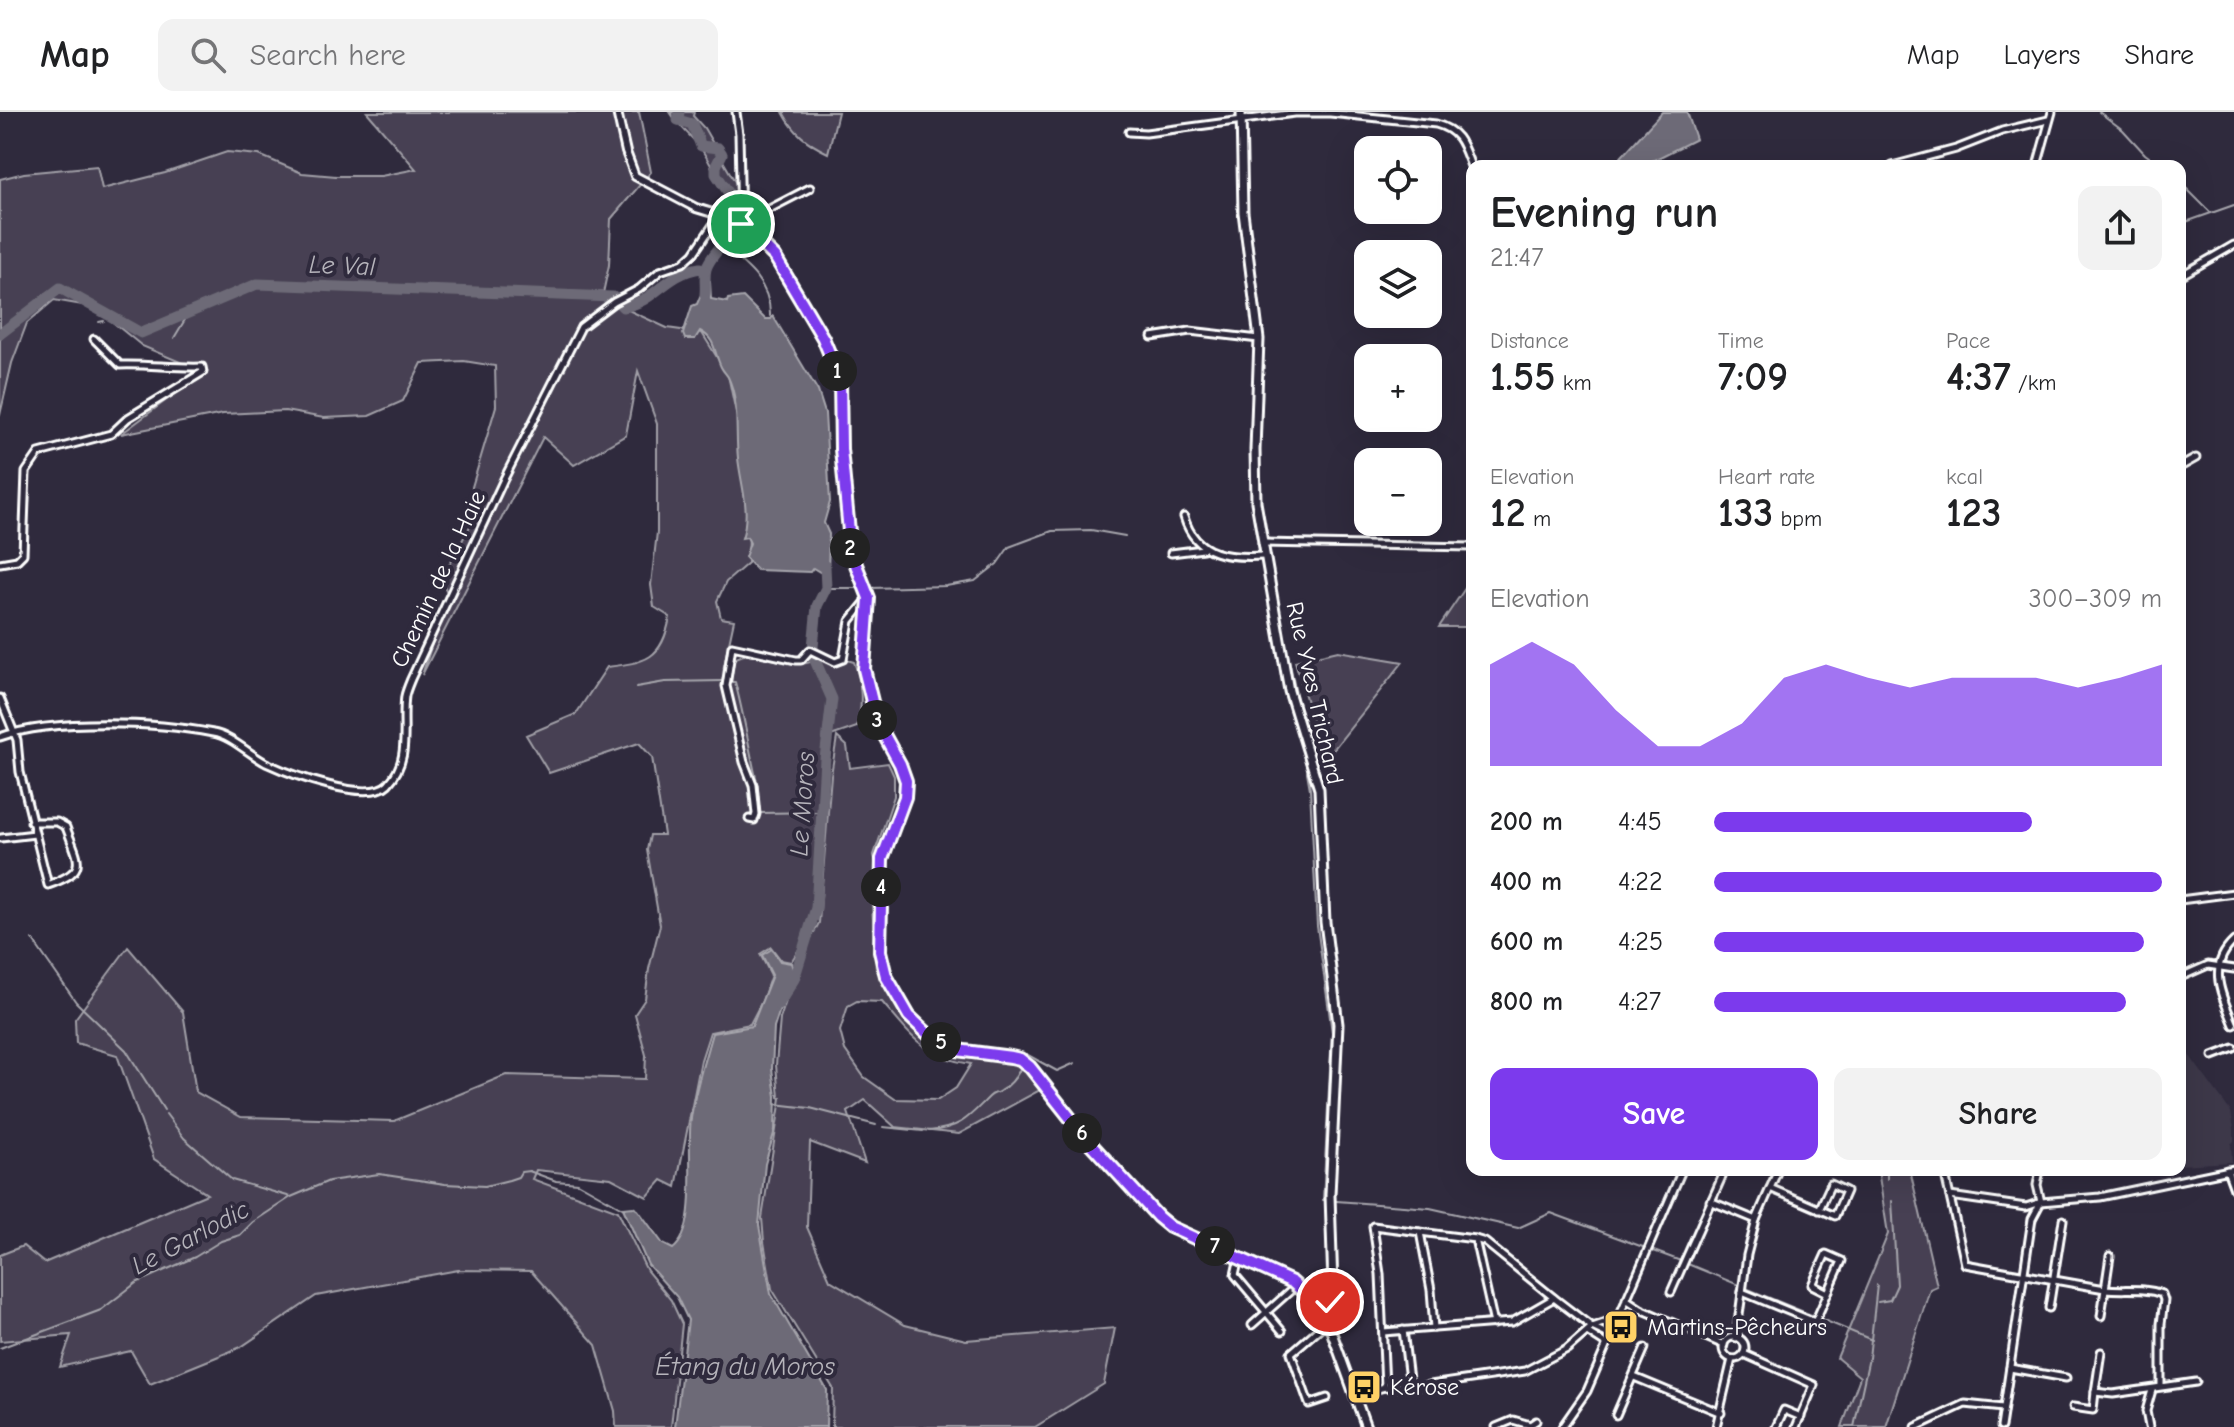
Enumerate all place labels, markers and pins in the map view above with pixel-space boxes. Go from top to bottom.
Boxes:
pin [707,190,775,258]
pin: 1 [817,351,857,391]
pin: 2 [830,528,870,568]
pin: 3 [857,700,897,740]
pin: 4 [861,867,901,907]
pin: 5 [921,1022,961,1062]
pin: 6 [1062,1113,1102,1153]
pin: 7 [1195,1226,1235,1266]
pin [1296,1268,1364,1336]
bus stop icon: Martins-Pêcheurs [1602,1308,1640,1346]
place label: Martins-Pêcheurs [1647,1313,1827,1341]
bus stop icon: Kérose [1345,1368,1383,1406]
place label: Kérose [1390,1373,1459,1401]

